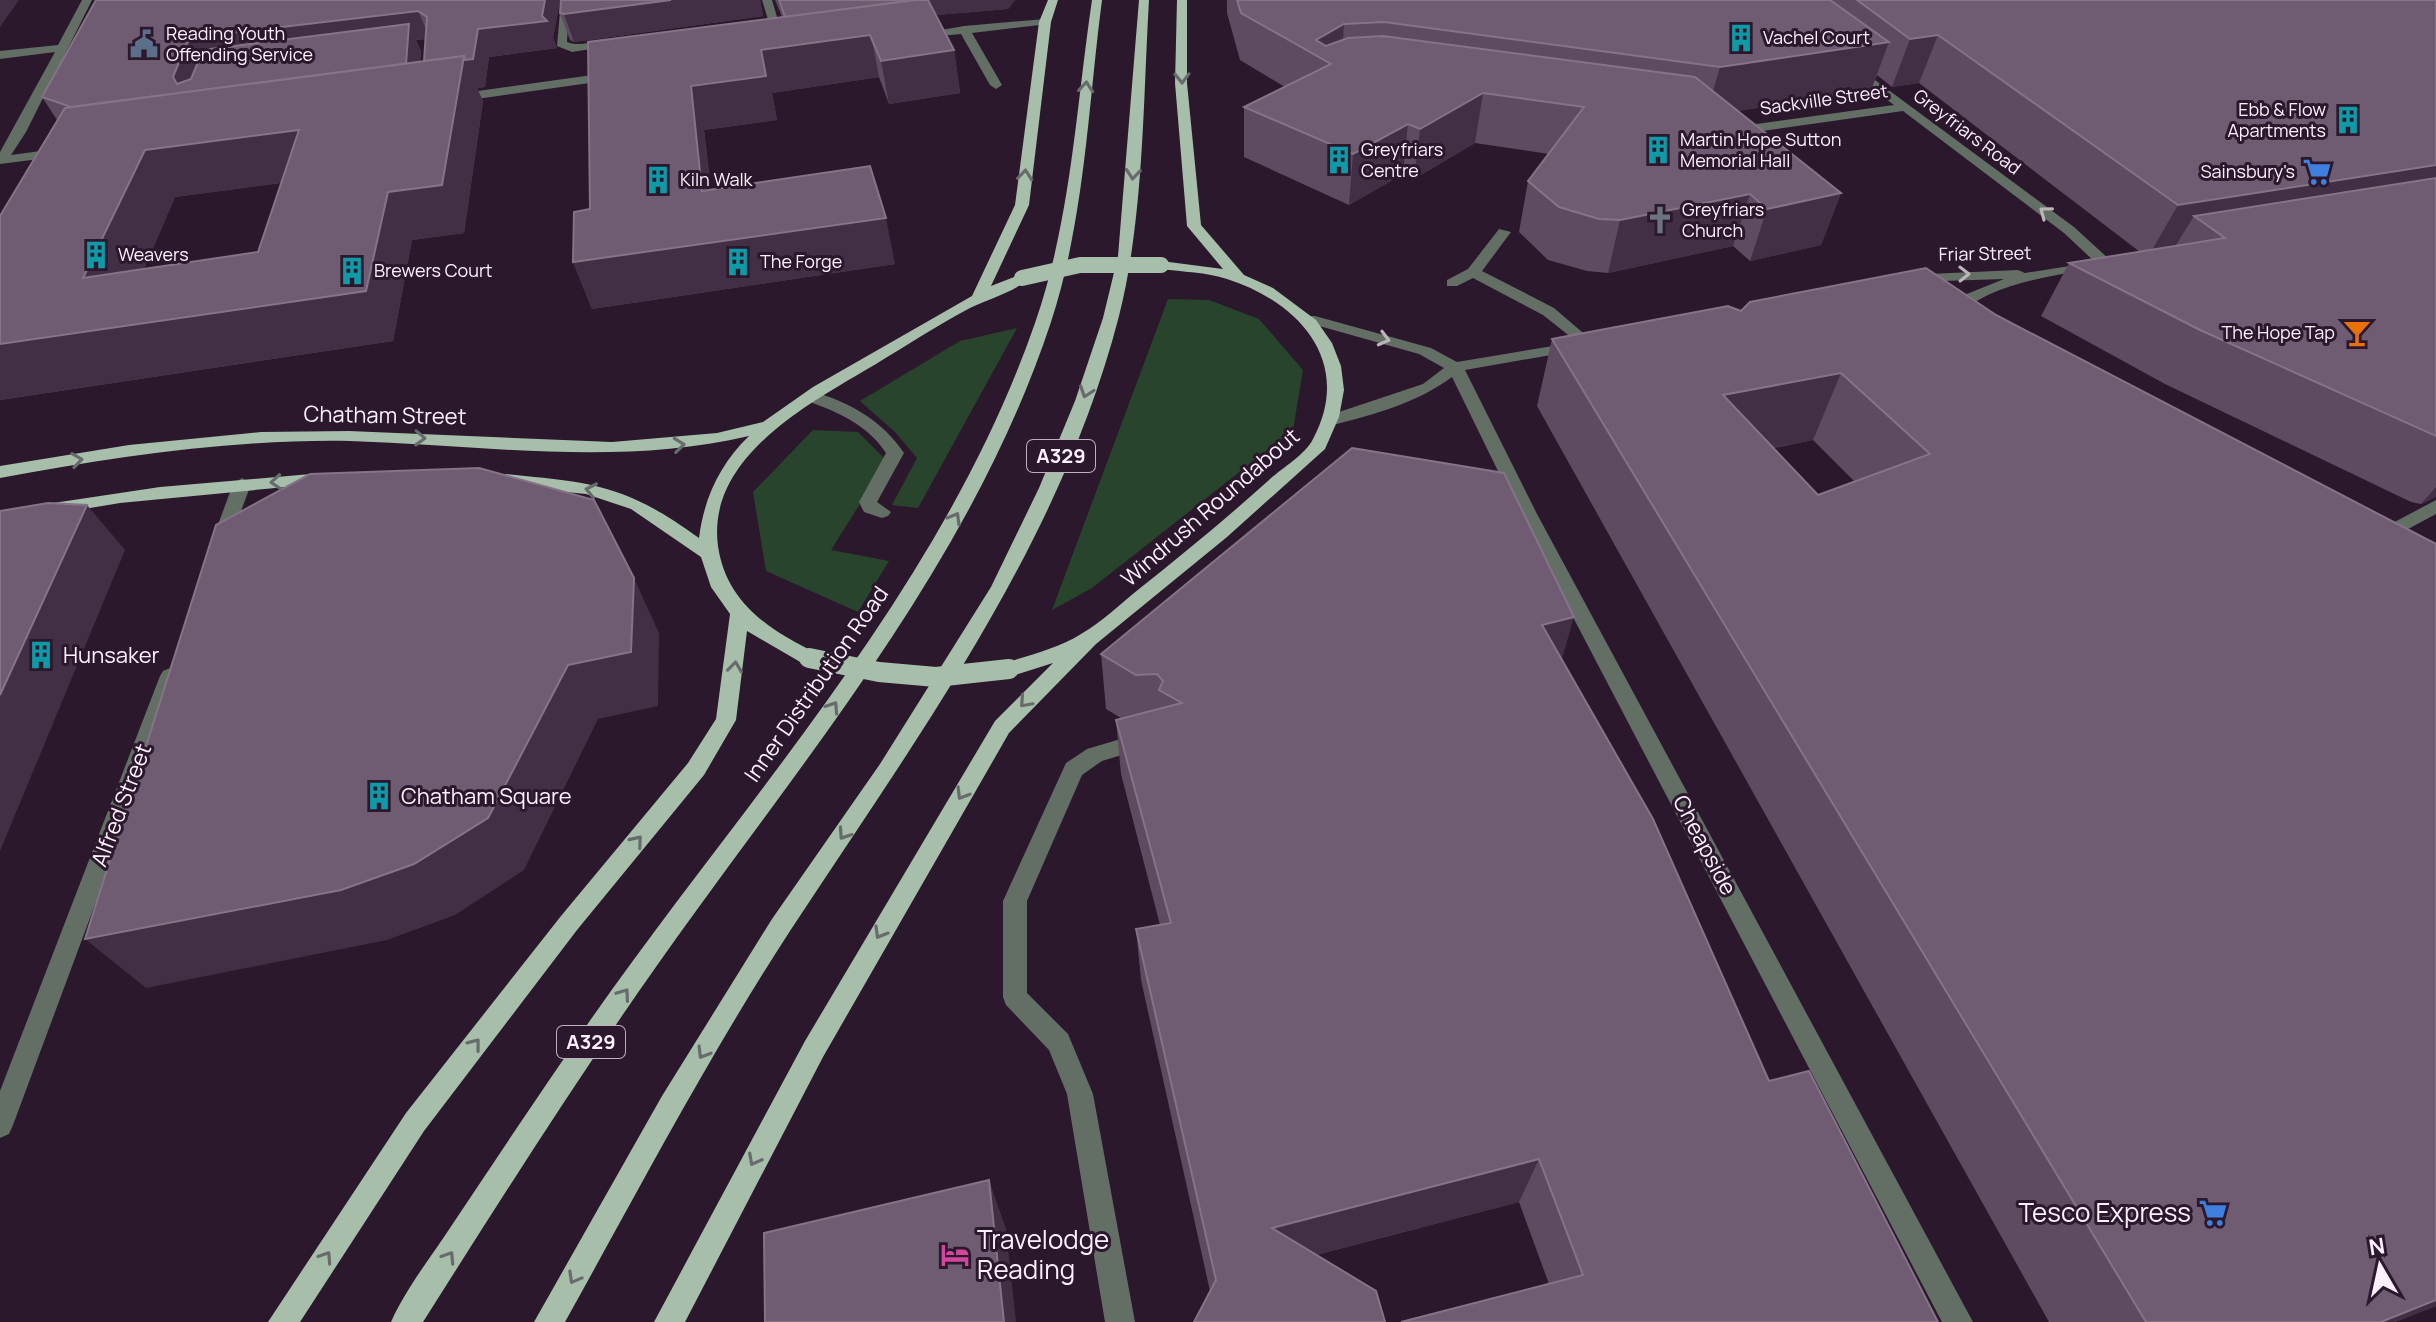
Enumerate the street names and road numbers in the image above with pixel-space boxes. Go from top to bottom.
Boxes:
street label: Sackville Street [1758,78,1889,120]
street label: Greyfriars Road [1909,83,2026,179]
street label: Friar Street [1938,240,2032,266]
street label: Chatham Street [303,399,467,431]
street label: Windrush Roundabout [1114,421,1306,593]
road number: A329 [1027,440,1095,472]
street label: Inner Distribution Road [737,580,895,788]
street label: Alfred Street [84,739,158,871]
street label: Cheapside [1666,790,1744,900]
road number: A329 [557,1026,625,1058]

